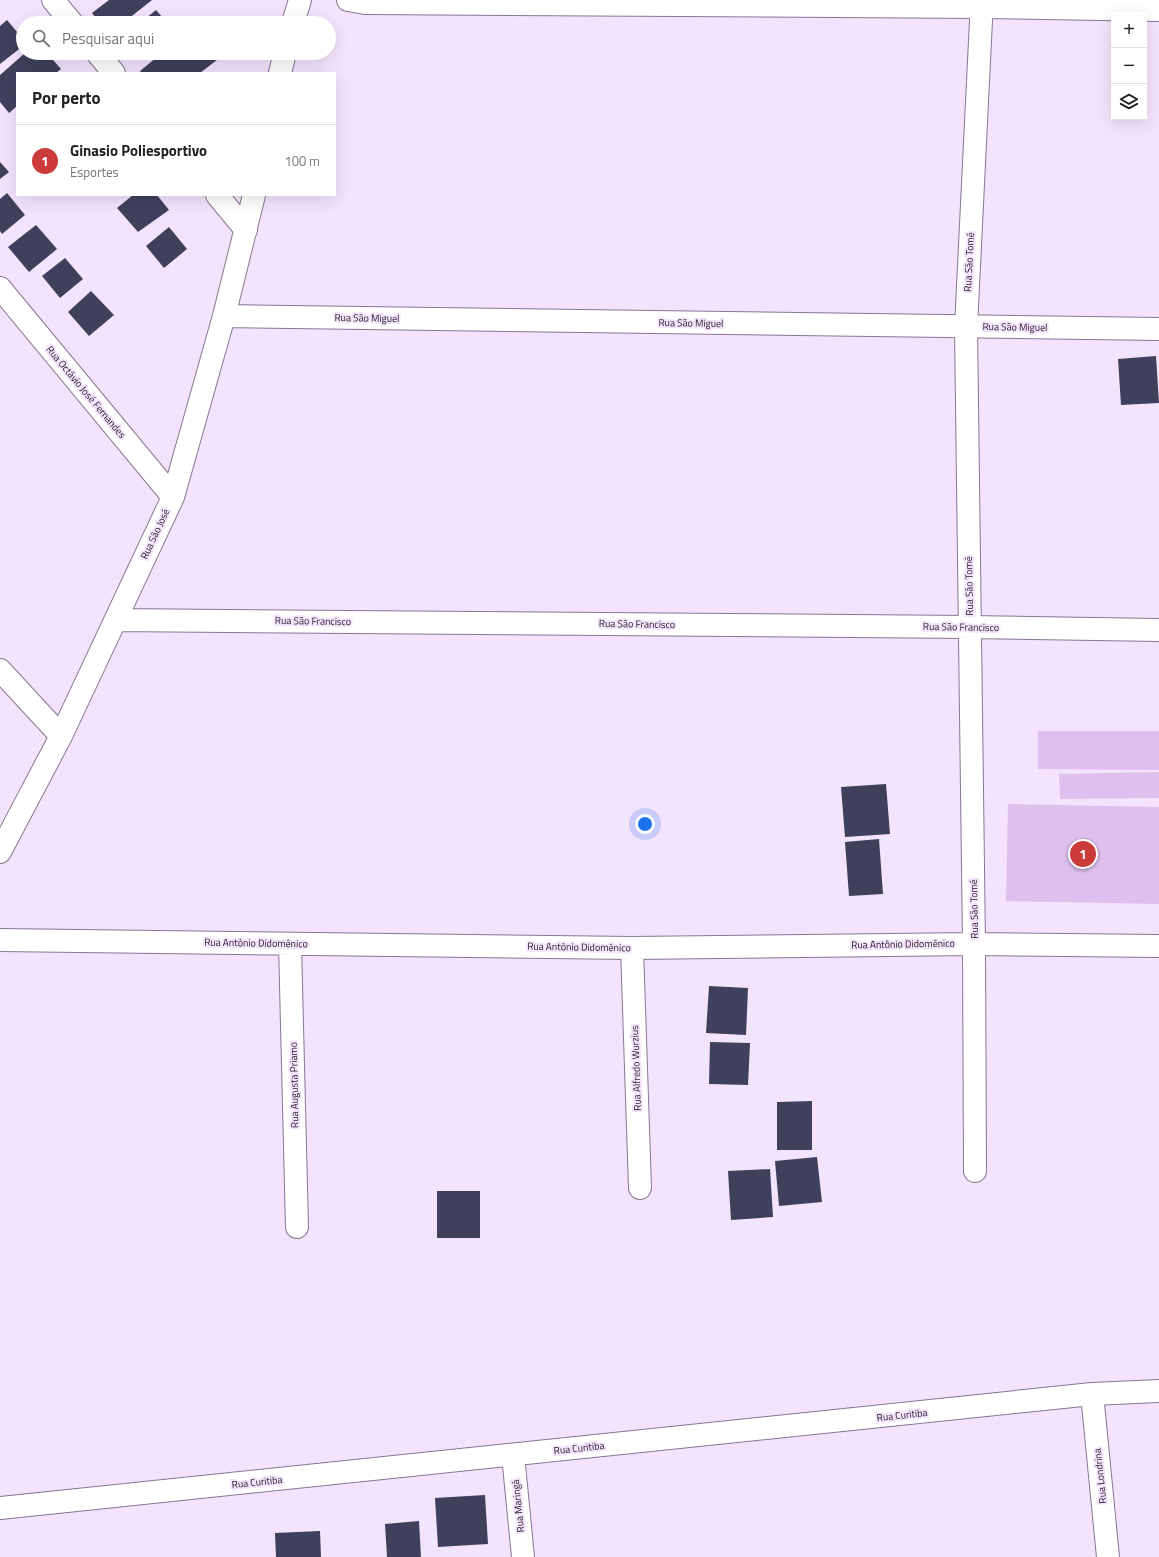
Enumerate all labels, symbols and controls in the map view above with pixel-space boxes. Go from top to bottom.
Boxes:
map controls [1111,12,1147,120]
button: + [1111,12,1147,48]
search box [16,16,336,60]
icon: search [30,27,52,49]
text: Pesquisar aqui [62,27,154,50]
button: − [1111,48,1147,84]
button: layers [1111,84,1147,120]
text: Por perto [32,85,101,111]
text: Ginasio Poliesportivo [70,139,207,162]
text: 1 [41,151,49,171]
text: 100 m [284,151,320,171]
text: Esportes [70,162,119,182]
street label: Rua São Tomé [960,232,978,292]
street label: Rua São Miguel [334,310,400,326]
street label: Rua São Miguel [658,315,724,331]
street label: Rua São Miguel [982,319,1048,335]
street label: Rua Octávio José Fernandes [43,342,130,442]
street label: Rua São José [137,506,173,562]
street label: Rua São Tomé [961,556,977,616]
street label: Rua São Francisco [275,613,351,629]
street label: Rua São Francisco [599,616,675,632]
street label: Rua São Francisco [923,619,999,635]
your location [635,814,655,834]
pin: 1 [1070,839,1096,869]
street label: Rua São Tomé [966,879,982,939]
street label: Rua Antônio Didomênico [204,935,308,951]
street label: Rua Antônio Didomênico [851,936,955,952]
street label: Rua Antônio Didomênico [527,939,631,955]
street label: Rua Alfredo Wurzius [627,1025,645,1111]
street label: Rua Augusta Priamo [286,1042,302,1128]
street label: Rua Curitiba [876,1405,928,1425]
street label: Rua Curitiba [553,1438,605,1458]
street label: Rua Londrina [1090,1448,1110,1504]
street label: Rua Curitiba [231,1472,283,1492]
street label: Rua Maringá [508,1479,528,1533]

